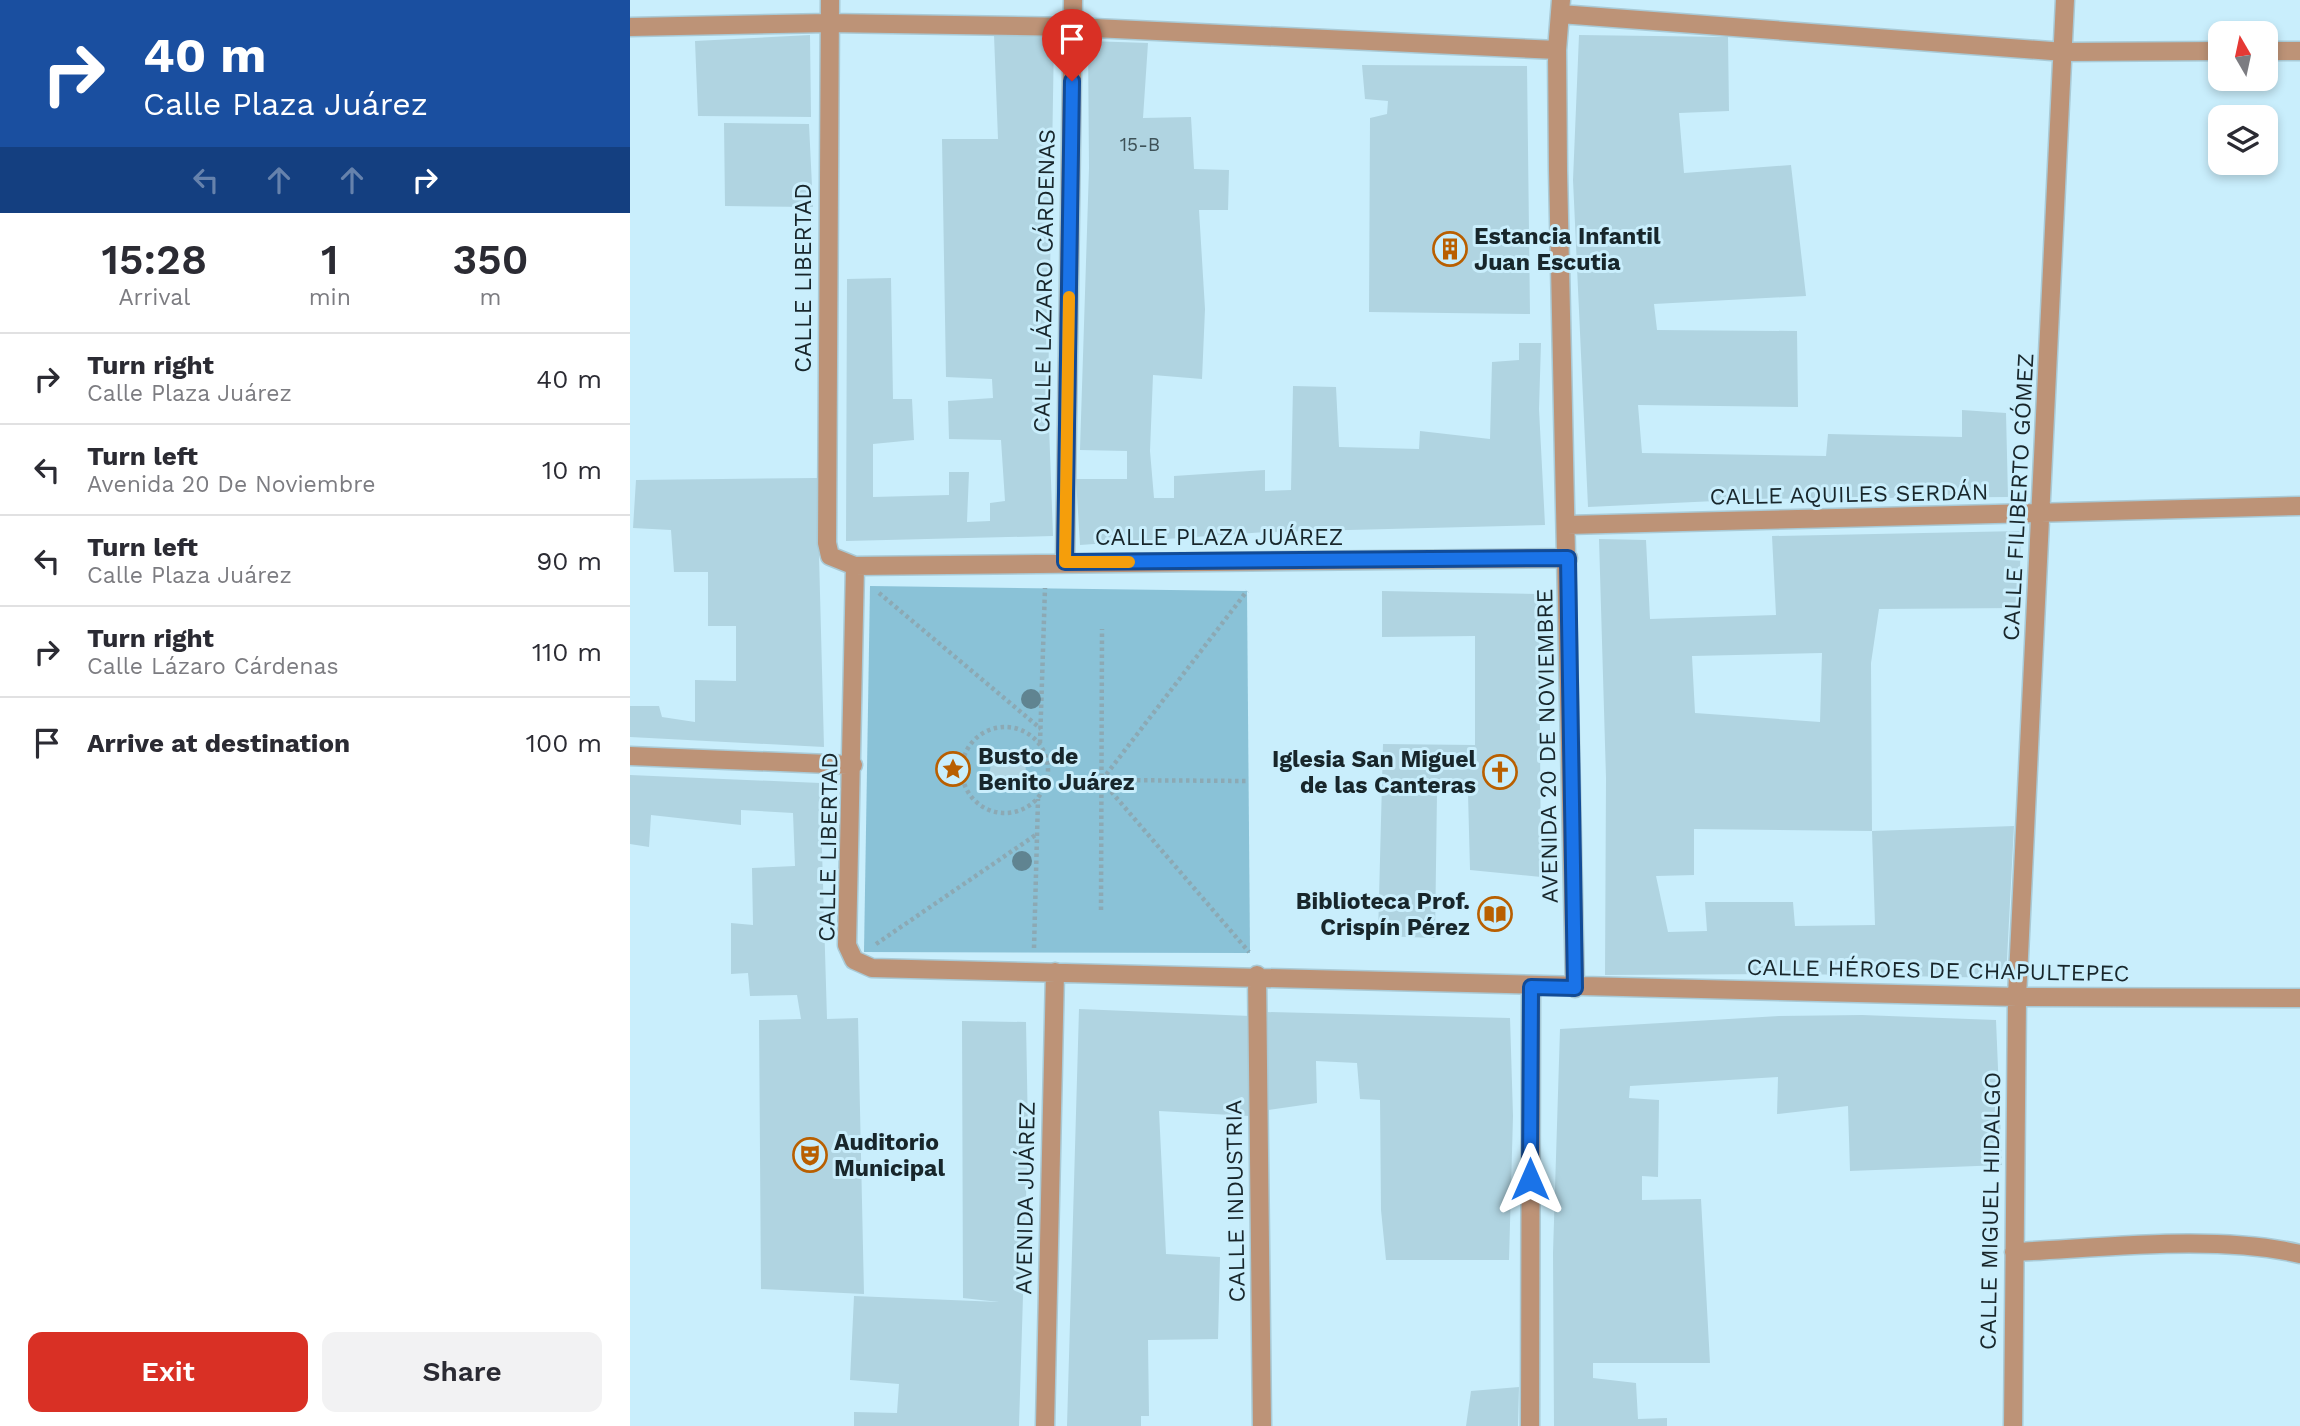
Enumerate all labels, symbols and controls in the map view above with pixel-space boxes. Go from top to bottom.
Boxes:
pin [1042,9,1102,81]
icon: arrive [1053,20,1091,58]
north arrow [2208,21,2278,91]
map controls [2208,21,2278,175]
text: 40 m [143,26,266,84]
icon: right [28,28,119,119]
text: Calle Plaza Juárez [143,85,428,123]
button: layers [2208,105,2278,175]
street label: CALLE LÁZARO CÁRDENAS [1028,129,1061,433]
house number: 15-B [1120,133,1160,156]
icon: left [187,161,225,199]
icon: ahead [260,161,298,199]
icon: ahead [333,161,371,199]
icon: right [406,161,444,199]
street label: CALLE LIBERTAD [790,183,817,373]
place label: Estancia Infantil Juan Escutia [1474,223,1661,276]
building icon: Estancia Infantil Juan Escutia [1431,230,1469,268]
text: 15:28 [102,235,207,284]
text: 1 [321,235,339,284]
text: 350 [452,235,528,284]
text: Arrival [118,284,190,311]
text: min [309,284,351,311]
text: m [479,284,501,311]
text: Turn right [87,350,214,380]
street label: CALLE FILIBERTO GÓMEZ [1996,352,2040,642]
icon: right [28,360,66,398]
text: 40 m [536,364,602,394]
text: Calle Plaza Juárez [87,380,292,407]
text: Turn left [87,441,198,471]
icon: left [28,451,66,489]
text: 10 m [542,455,602,485]
text: Avenida 20 De Noviembre [87,471,376,498]
street label: CALLE AQUILES SERDÁN [1709,479,1989,510]
street label: CALLE PLAZA JUÁREZ [1095,524,1343,551]
text: Turn left [87,532,198,562]
icon: left [28,542,66,580]
text: 90 m [536,546,602,576]
text: Calle Plaza Juárez [87,562,292,589]
street label: AVENIDA 20 DE NOVIEMBRE [1531,588,1564,904]
text: Turn right [87,623,214,653]
icon: right [28,633,66,671]
text: 110 m [532,637,602,667]
text: Calle Lázaro Cárdenas [87,653,339,680]
icon: arrive [28,724,66,762]
text: Arrive at destination [87,728,350,758]
text: 100 m [526,728,602,758]
place label: Busto de Benito Juárez [978,743,1135,796]
place label: Iglesia San Miguel de las Canteras [1272,746,1476,799]
place icon: Busto de Benito Juárez [934,750,972,788]
street label: CALLE LIBERTAD [813,752,844,942]
church icon: Iglesia San Miguel de las Canteras [1481,753,1519,791]
place label: Biblioteca Prof. Crispín Pérez [1296,888,1470,941]
library icon: Biblioteca Prof. Crispín Pérez [1476,895,1514,933]
street label: CALLE HÉROES DE CHAPULTEPEC [1746,954,2130,987]
street label: CALLE MIGUEL HIDALGO [1975,1072,2006,1350]
street label: CALLE INDUSTRIA [1220,1099,1251,1303]
street label: AVENIDA JUÁREZ [1010,1101,1041,1295]
place label: Auditorio Municipal [834,1129,945,1182]
theatre icon: Auditorio Municipal [791,1136,829,1174]
position arrow [1493,1142,1567,1216]
button: Exit [28,1332,308,1412]
button: Share [322,1332,602,1412]

